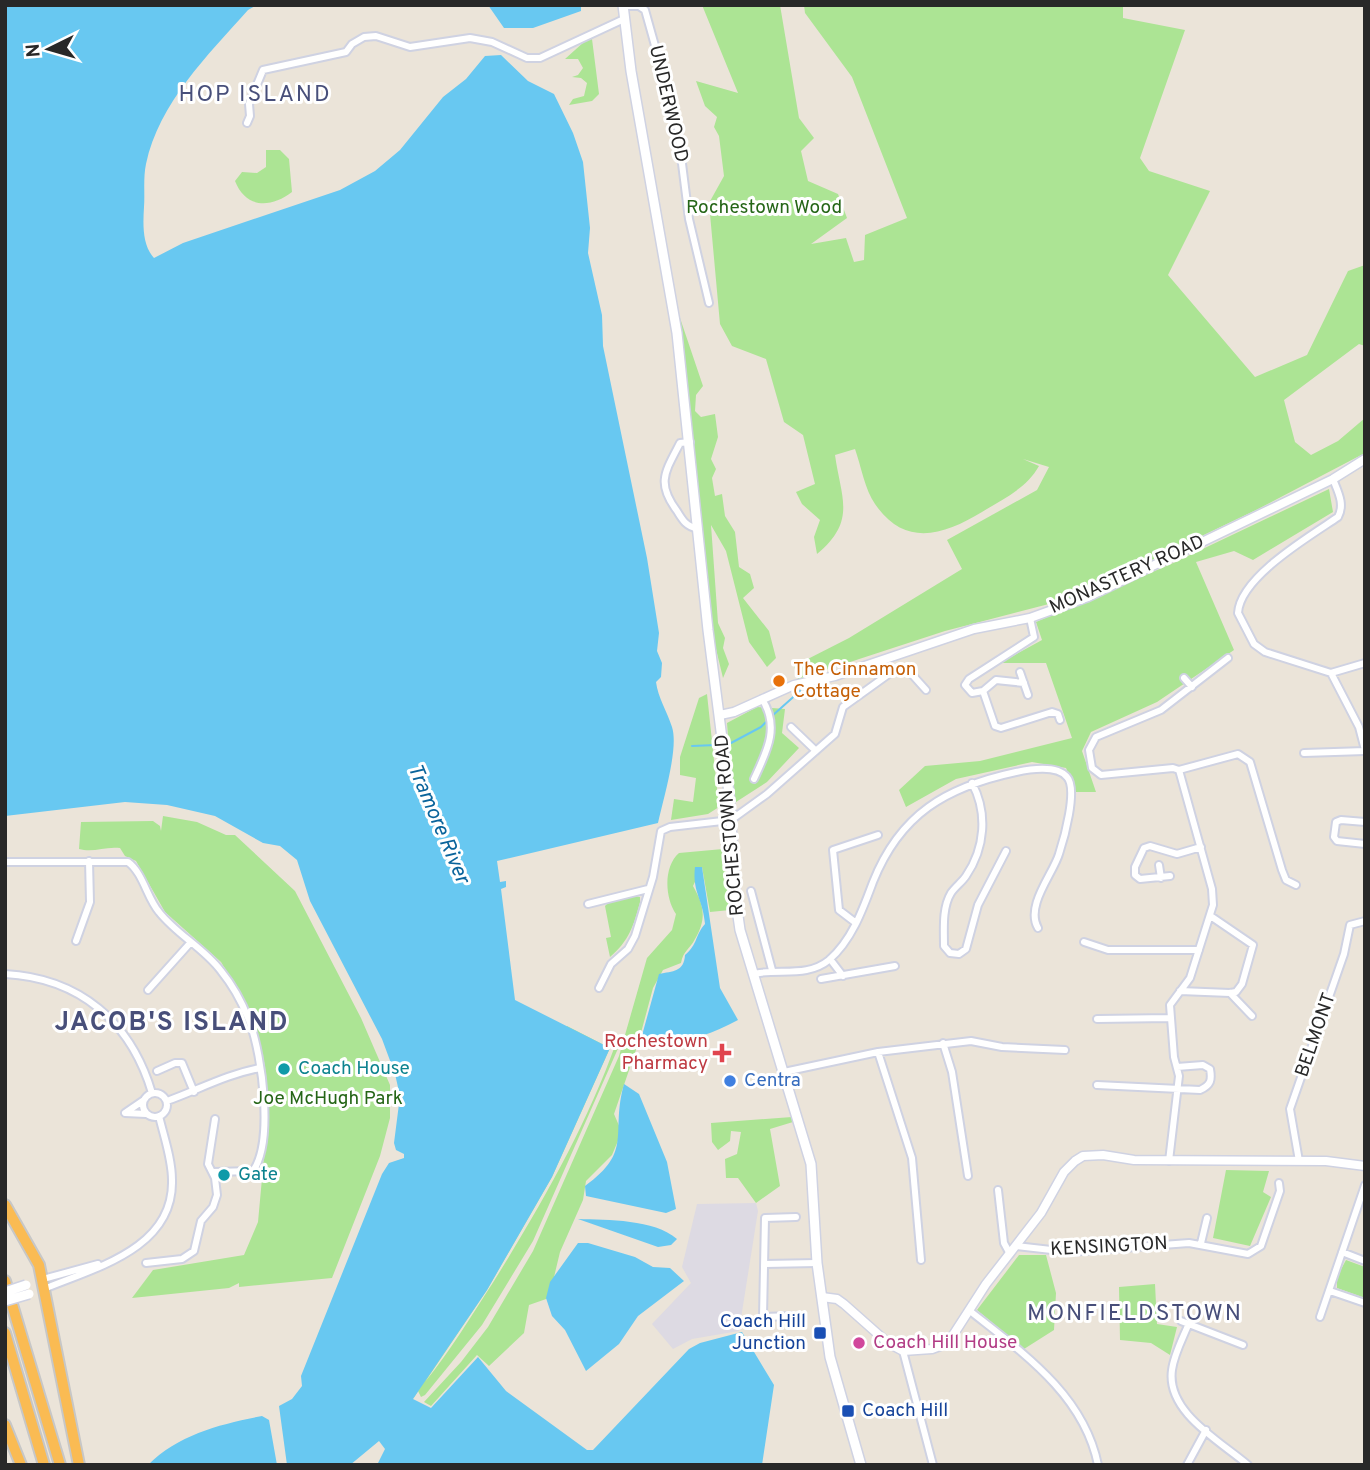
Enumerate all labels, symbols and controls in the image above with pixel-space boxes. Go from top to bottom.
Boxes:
north arrow [14,14,84,84]
text: N [22,42,47,58]
street label: UNDERWOOD [643,43,693,165]
district label: HOP ISLAND [178,81,332,110]
park label: Rochestown Wood [686,196,842,220]
street label: MONASTERY ROAD [1046,530,1208,620]
place label: The Cinnamon Cottage [793,658,916,704]
marker: The Cinnamon Cottage [771,673,787,689]
street label: ROCHESTOWN ROAD [710,733,750,917]
water label: Tramore River [401,760,476,890]
street label: BELMONT [1290,990,1342,1080]
district label: JACOB'S ISLAND [54,1007,290,1040]
place label: Rochestown Pharmacy [604,1030,708,1076]
marker: Rochestown Pharmacy [714,1045,730,1061]
place label: Coach House [298,1057,410,1081]
marker: Coach House [276,1061,292,1077]
place label: Centra [744,1069,801,1093]
marker: Centra [722,1073,738,1089]
park label: Joe McHugh Park [253,1087,403,1111]
place label: Gate [238,1163,278,1187]
marker: Gate [216,1167,232,1183]
street label: KENSINGTON [1050,1232,1168,1262]
district label: MONFIELDSTOWN [1027,1300,1243,1329]
place label: Coach Hill Junction [720,1310,806,1356]
marker: Coach Hill Junction [812,1325,828,1341]
place label: Coach Hill House [873,1331,1017,1355]
marker: Coach Hill House [851,1335,867,1351]
place label: Coach Hill [862,1399,948,1423]
marker: Coach Hill [840,1403,856,1419]

